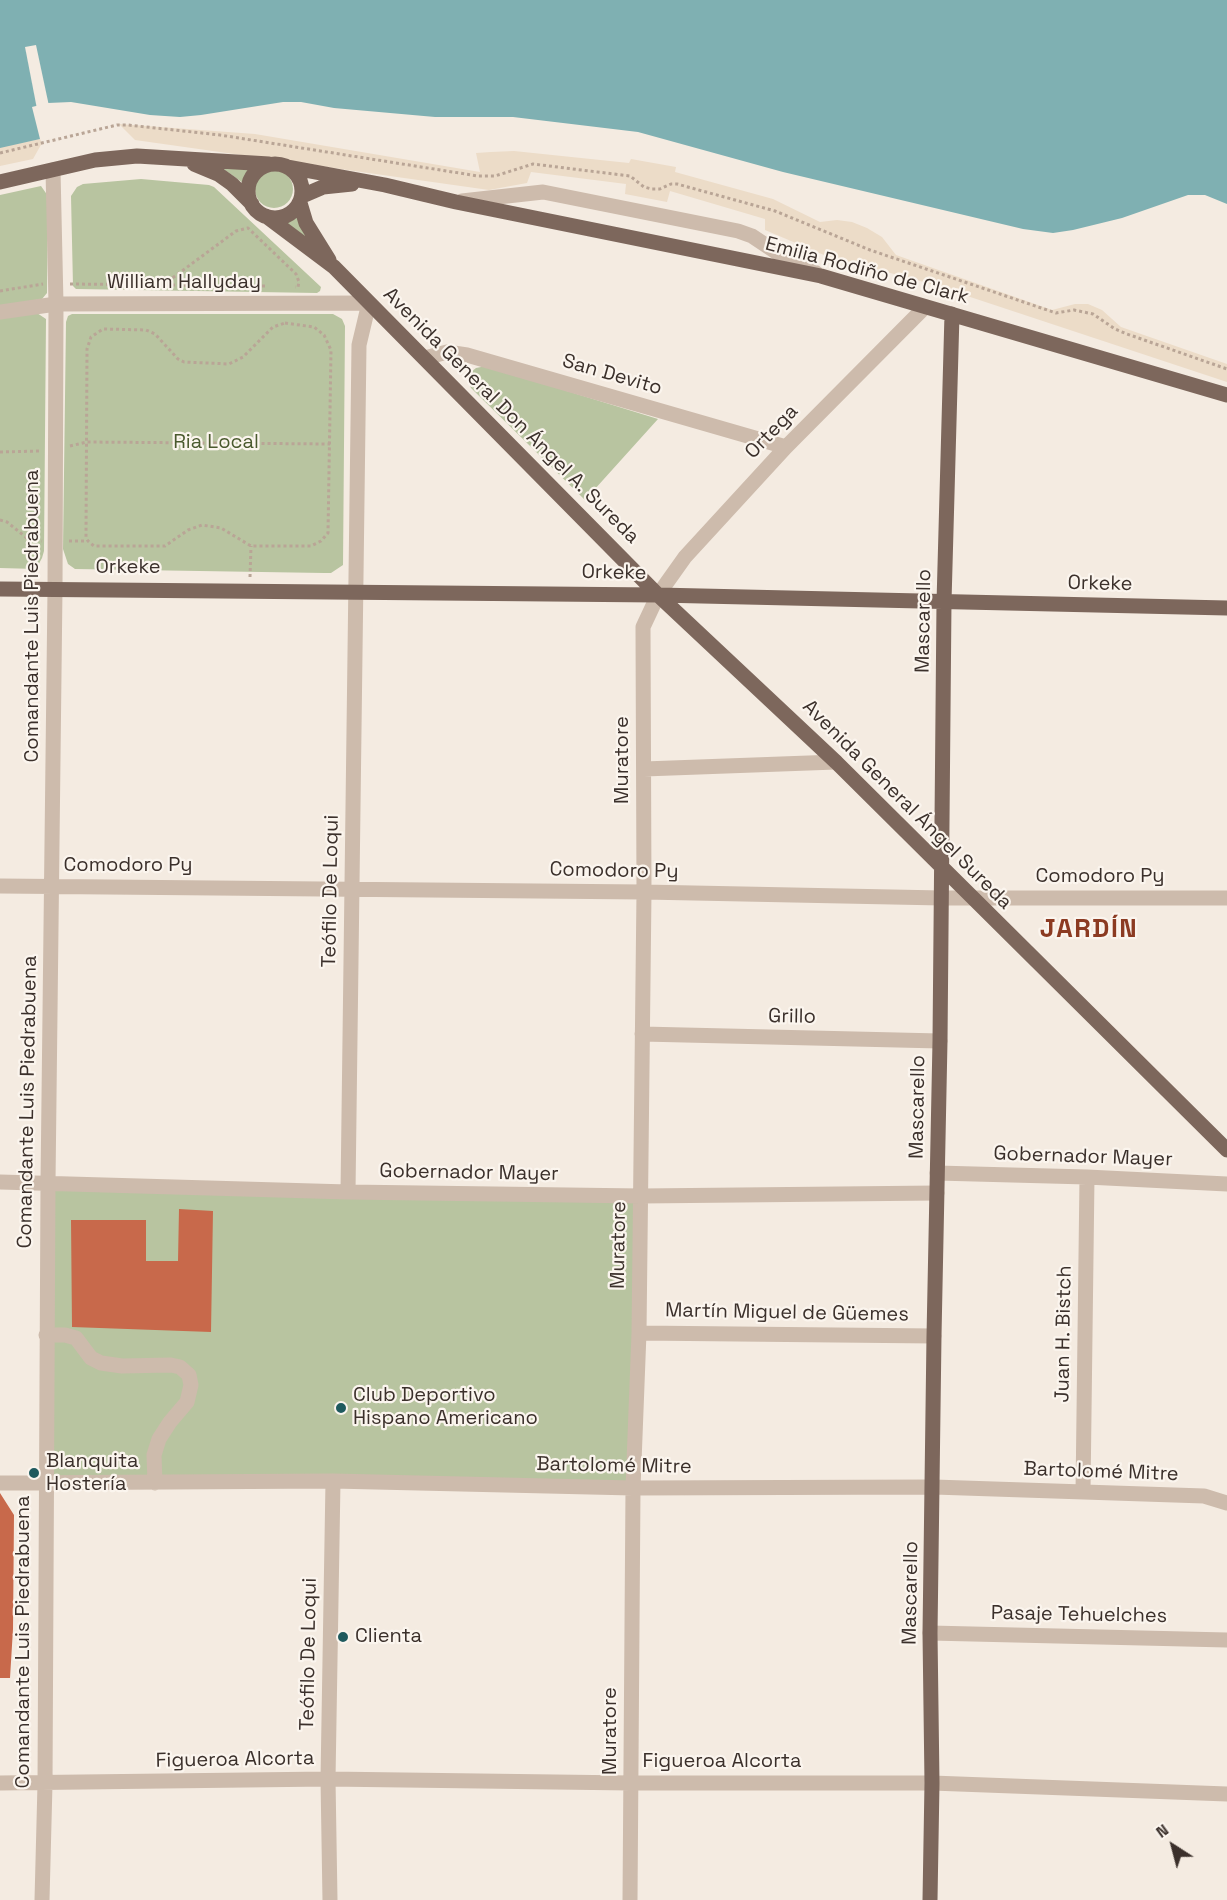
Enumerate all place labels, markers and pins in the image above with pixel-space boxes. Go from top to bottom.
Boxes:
place label: Club Deportivo Hispano Americano [353,1384,538,1431]
marker: Club Deportivo Hispano Americano [334,1401,348,1415]
place label: Blanquita Hostería [46,1450,139,1497]
marker: Blanquita Hostería [27,1466,41,1480]
place label: Clienta [355,1625,422,1649]
marker: Clienta [336,1630,350,1644]

